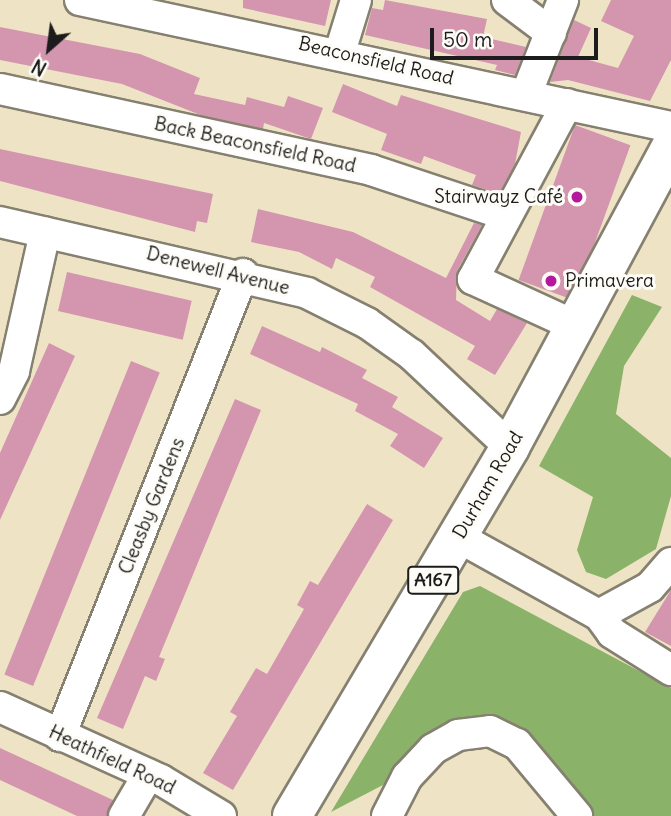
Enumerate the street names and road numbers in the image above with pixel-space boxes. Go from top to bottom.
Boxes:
street label: Beaconsfield Road [296,32,456,90]
street label: Back Beaconsfield Road [152,112,358,178]
street label: Denewell Avenue [144,242,292,300]
street label: Durham Road [448,427,528,543]
street label: Cleasby Gardens [114,434,190,578]
road number: A167 [407,566,459,594]
street label: Heathfield Road [45,721,179,799]

